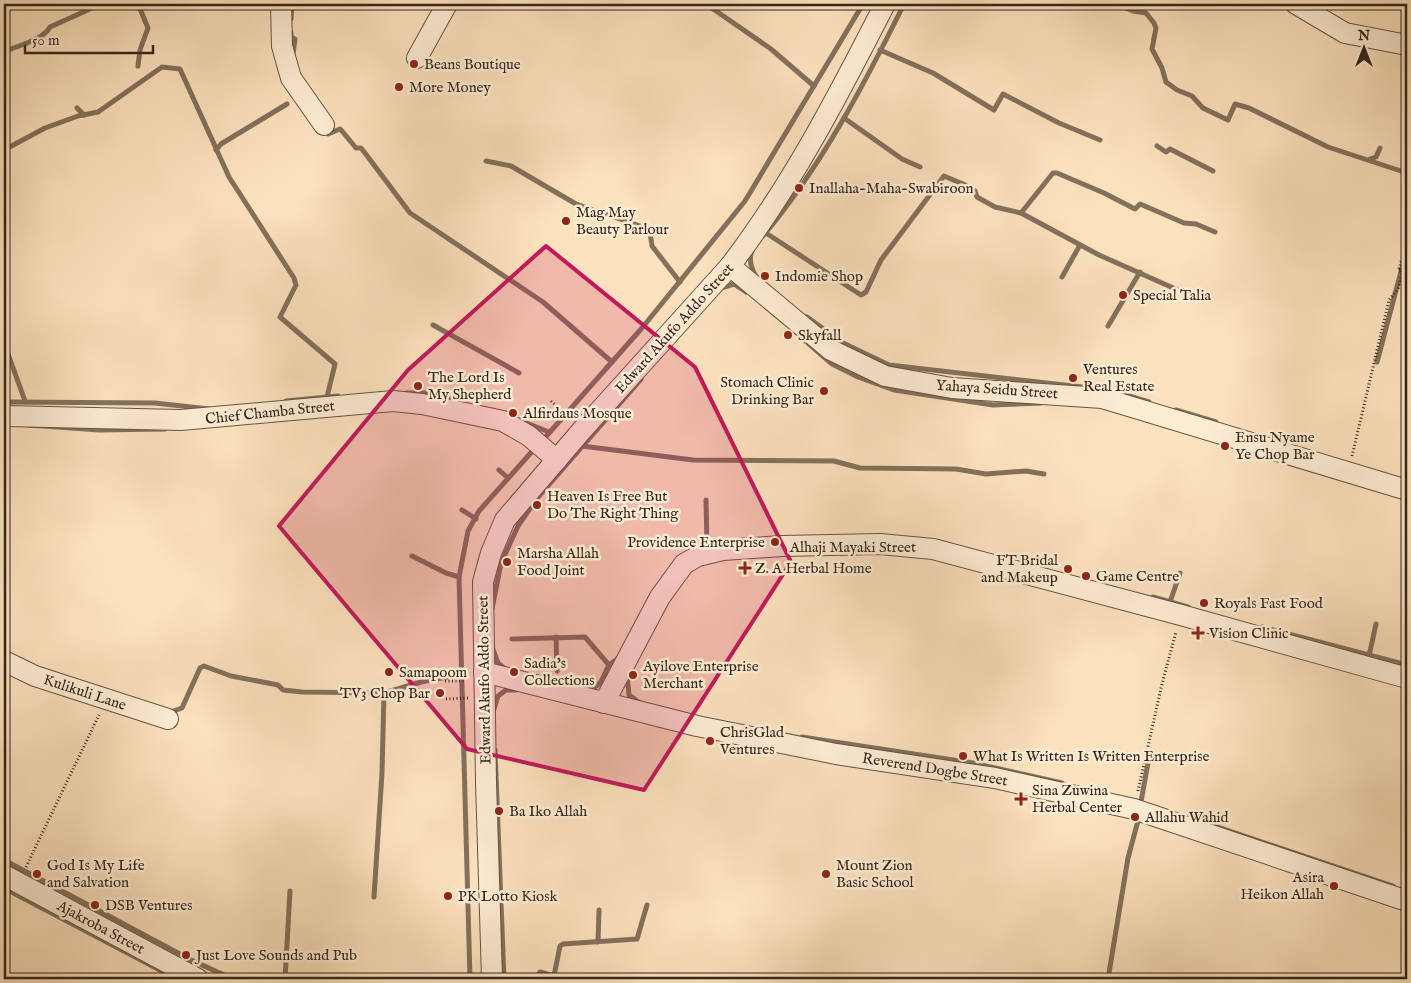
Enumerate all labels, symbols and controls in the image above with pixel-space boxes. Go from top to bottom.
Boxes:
scale bar [25,22,152,54]
north arrow [1338,22,1388,72]
text: N [1357,27,1370,45]
text: 50 m [32,31,60,50]
place label: Beans Boutique [424,55,521,74]
marker: Beans Boutique [408,58,420,70]
place label: More Money [409,78,492,97]
marker: More Money [393,81,405,93]
place label: Inallaha-Maha-Swabiroon [809,179,974,198]
marker: Inallaha-Maha-Swabiroon [793,182,805,194]
place label: Mag May Beauty Parlour [576,203,669,239]
marker: Mag May Beauty Parlour [560,215,572,227]
street label: Edward Akufo Addo Street [611,259,738,397]
place label: Indomie Shop [775,267,863,286]
marker: Indomie Shop [759,270,771,282]
place label: Special Talia [1133,286,1211,305]
marker: Special Talia [1117,289,1129,301]
place label: Skyfall [798,326,842,345]
marker: Skyfall [782,329,794,341]
place label: Ventures Real Estate [1082,360,1155,396]
place label: The Lord Is My Shepherd [428,368,512,404]
marker: Ventures Real Estate [1067,372,1079,384]
place label: Stomach Clinic Drinking Bar [720,373,814,409]
street label: Yahaya Seidu Street [935,376,1059,403]
marker: The Lord Is My Shepherd [412,380,424,392]
marker: Stomach Clinic Drinking Bar [818,385,830,397]
street label: Chief Chamba Street [204,396,336,429]
place label: Alfirdaus Mosque [522,404,632,423]
marker: Alfirdaus Mosque [507,407,519,419]
place label: Ensu Nyame Ye Chop Bar [1235,428,1315,464]
marker: Ensu Nyame Ye Chop Bar [1219,440,1231,452]
place label: Heaven Is Free But Do The Right Thing [547,487,679,523]
marker: Heaven Is Free But Do The Right Thing [531,499,543,511]
place label: Providence Enterprise [627,533,765,552]
marker: Providence Enterprise [769,536,781,548]
street label: Alhaji Mayaki Street [789,538,916,557]
place label: Marsha Allah Food Joint [517,544,599,580]
place label: FT Bridal and Makeup [981,551,1059,587]
marker: Marsha Allah Food Joint [501,556,513,568]
place label: Z. A Herbal Home [755,559,872,578]
marker: Z. A Herbal Home [739,562,751,574]
marker: FT Bridal and Makeup [1062,563,1074,575]
place label: Game Centre [1096,567,1179,586]
marker: Game Centre [1080,570,1092,582]
place label: Royals Fast Food [1214,594,1324,613]
street label: Edward Akufo Addo Street [474,595,495,765]
marker: Royals Fast Food [1198,597,1210,609]
place label: Vision Clinic [1208,624,1289,643]
marker: Vision Clinic [1191,626,1205,640]
place label: Sadia's Collections [524,654,595,690]
place label: Ayilove Enterprise Merchant [642,657,759,693]
place label: Samapoom [399,663,468,682]
marker: Samapoom [383,666,395,678]
marker: Sadia's Collections [508,666,520,678]
marker: Ayilove Enterprise Merchant [627,669,639,681]
street label: Kulikuli Lane [41,670,129,715]
place label: TV3 Chop Bar [340,684,430,703]
marker: TV3 Chop Bar [434,687,446,699]
place label: ChrisGlad Ventures [719,723,785,759]
marker: ChrisGlad Ventures [704,735,716,747]
place label: What Is Written Is Written Enterprise [973,747,1209,766]
street label: Reverend Dogbe Street [861,749,1009,790]
marker: What Is Written Is Written Enterprise [957,750,969,762]
place label: Sina Zuwina Herbal Center [1032,781,1123,817]
marker: Sina Zuwina Herbal Center [1014,792,1028,806]
place label: Ba Iko Allah [509,802,587,821]
marker: Ba Iko Allah [493,805,505,817]
place label: Allahu Wahid [1144,808,1230,827]
marker: Allahu Wahid [1129,811,1141,823]
place label: God Is My Life and Salvation [47,856,145,892]
place label: Mount Zion Basic School [836,856,915,892]
marker: God Is My Life and Salvation [31,868,43,880]
marker: Mount Zion Basic School [820,868,832,880]
place label: Asira Heikon Allah [1240,868,1325,904]
marker: Asira Heikon Allah [1328,880,1340,892]
place label: PK Lotto Kiosk [458,887,558,906]
marker: PK Lotto Kiosk [442,890,454,902]
street label: Ajakroba Street [53,896,148,959]
place label: DSB Ventures [105,896,192,915]
marker: DSB Ventures [89,899,101,911]
place label: Just Love Sounds and Pub [194,946,357,965]
marker: Just Love Sounds and Pub [180,949,192,961]

